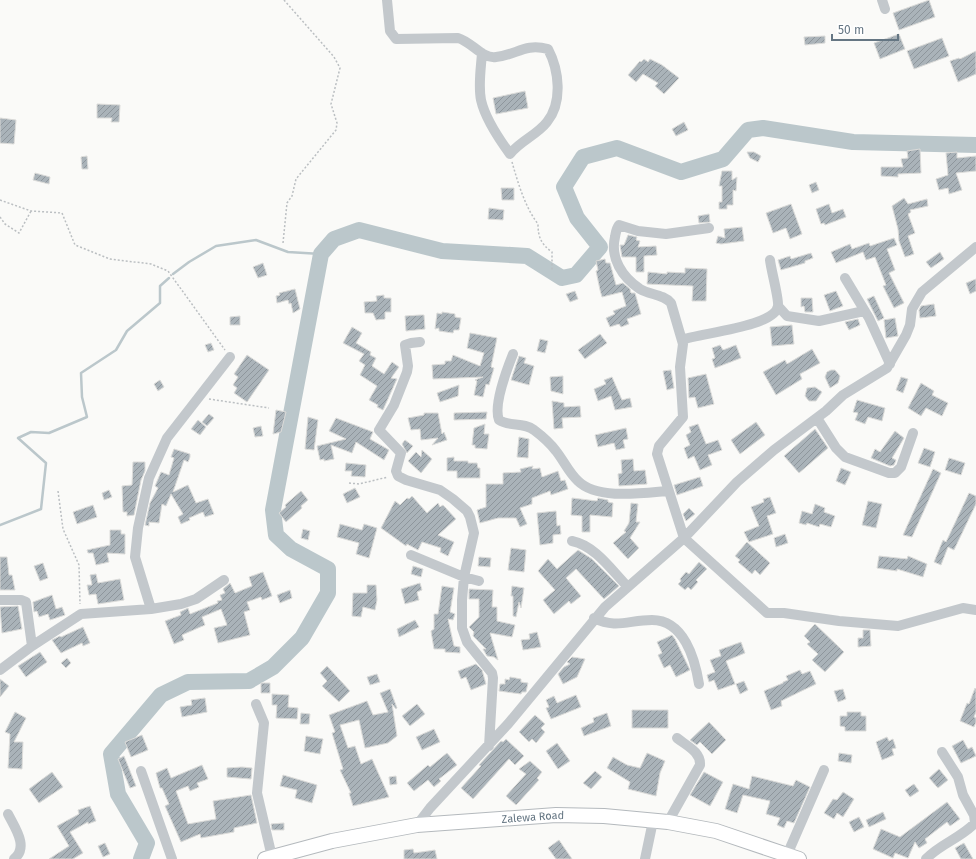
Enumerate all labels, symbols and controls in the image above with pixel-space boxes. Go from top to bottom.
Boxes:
scale bar [832,16,898,42]
text: 50 m [838,23,864,37]
street label: Zalewa Road [501,808,564,825]

